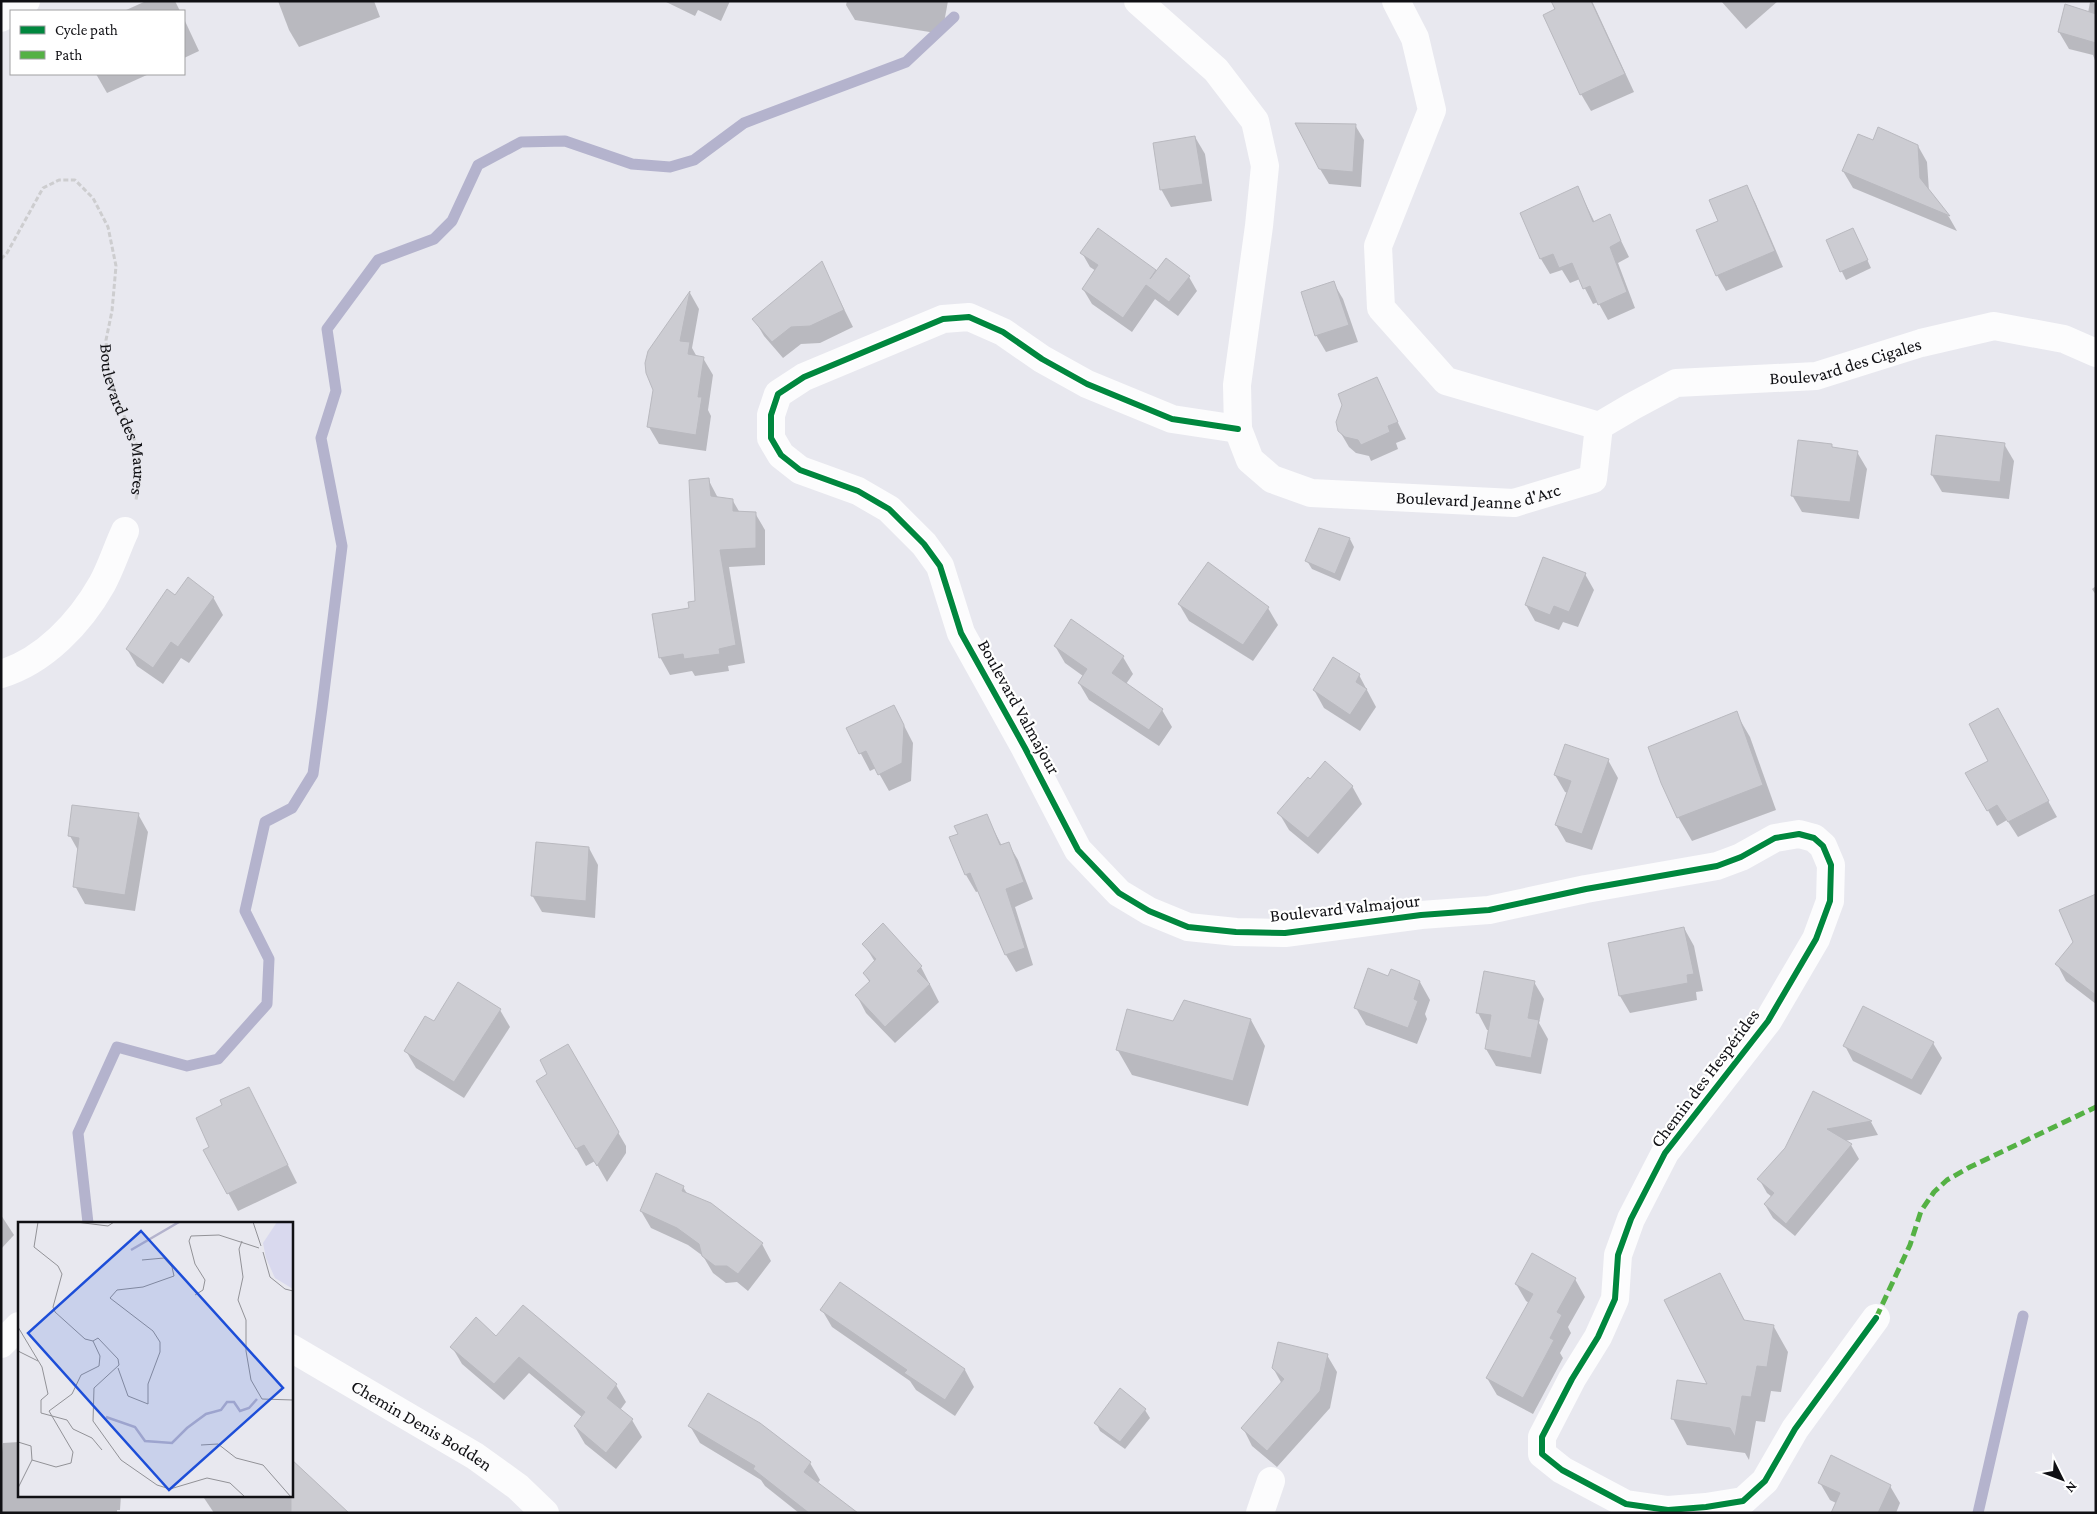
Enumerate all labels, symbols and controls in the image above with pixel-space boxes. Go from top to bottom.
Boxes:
legend [10,10,185,75]
text: Cycle path [55,22,118,39]
text: Path [55,47,82,63]
street label: Boulevard des Cigales [1769,334,1924,388]
street label: Boulevard des Maures [96,343,150,497]
street label: Boulevard Jeanne d'Arc [1395,479,1563,513]
street label: Boulevard Valmajour [973,636,1065,779]
street label: Boulevard Valmajour [1269,890,1422,927]
street label: Chemin des Hespérides [1646,1005,1764,1151]
inset map [18,1222,292,1496]
street label: Chemin Denis Bodden [348,1376,496,1475]
north arrow [2037,1454,2087,1504]
text: N [2062,1479,2081,1497]

